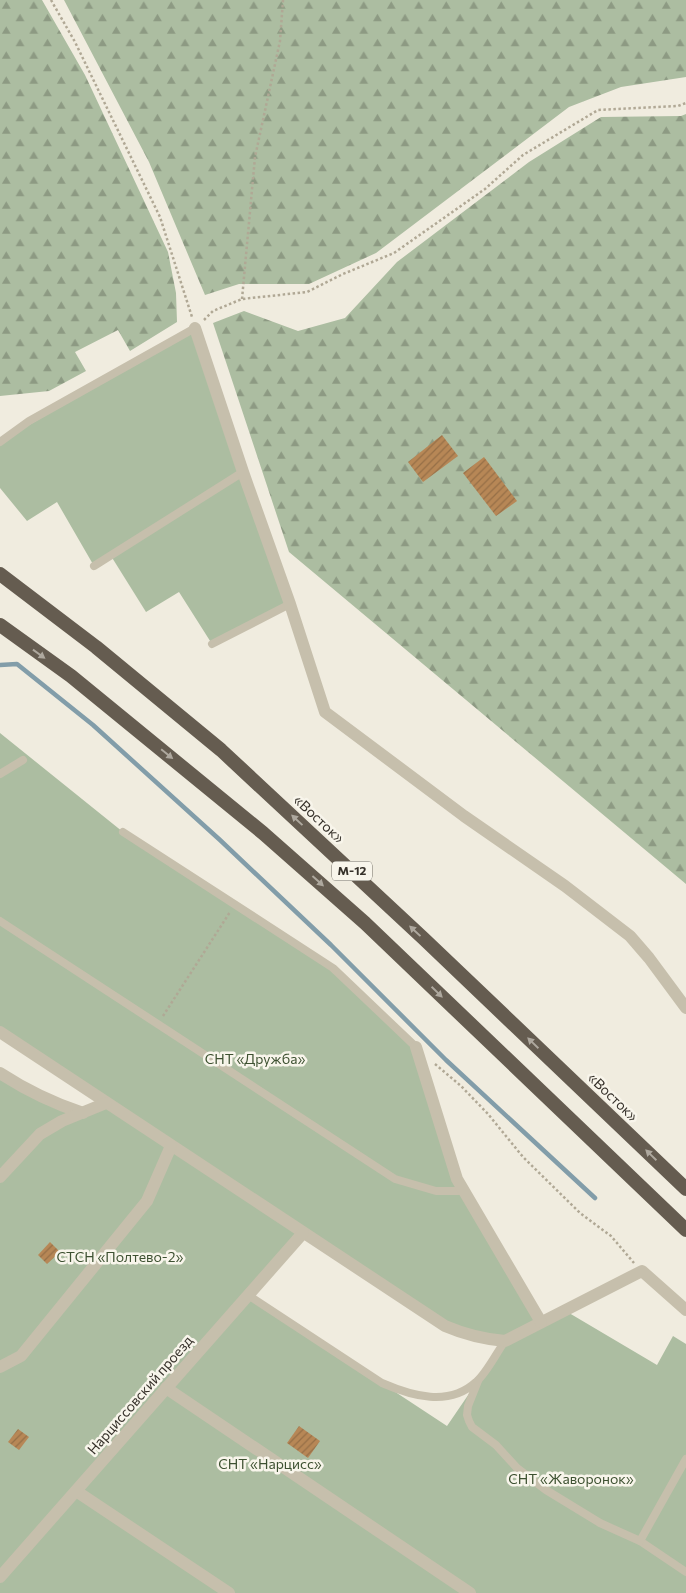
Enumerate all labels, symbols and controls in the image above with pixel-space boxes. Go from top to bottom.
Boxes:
one-way arrow [33,649,46,659]
one-way arrow [160,749,173,760]
street label: «Восток» [291,791,348,846]
one-way arrow [291,814,303,826]
road number: М-12 [332,861,372,880]
one-way arrow [312,876,325,887]
one-way arrow [410,925,422,937]
one-way arrow [431,986,443,998]
one-way arrow [527,1037,539,1049]
park label: СНТ «Дружба» [205,1050,305,1067]
street label: «Восток» [585,1069,642,1125]
one-way arrow [645,1149,657,1161]
park label: СТСН «Полтево-2» [57,1248,184,1265]
street label: Нарциссовский проезд [83,1332,196,1458]
park label: СНТ «Нарцисс» [218,1455,322,1472]
park label: СНТ «Жаворонок» [508,1470,634,1487]

